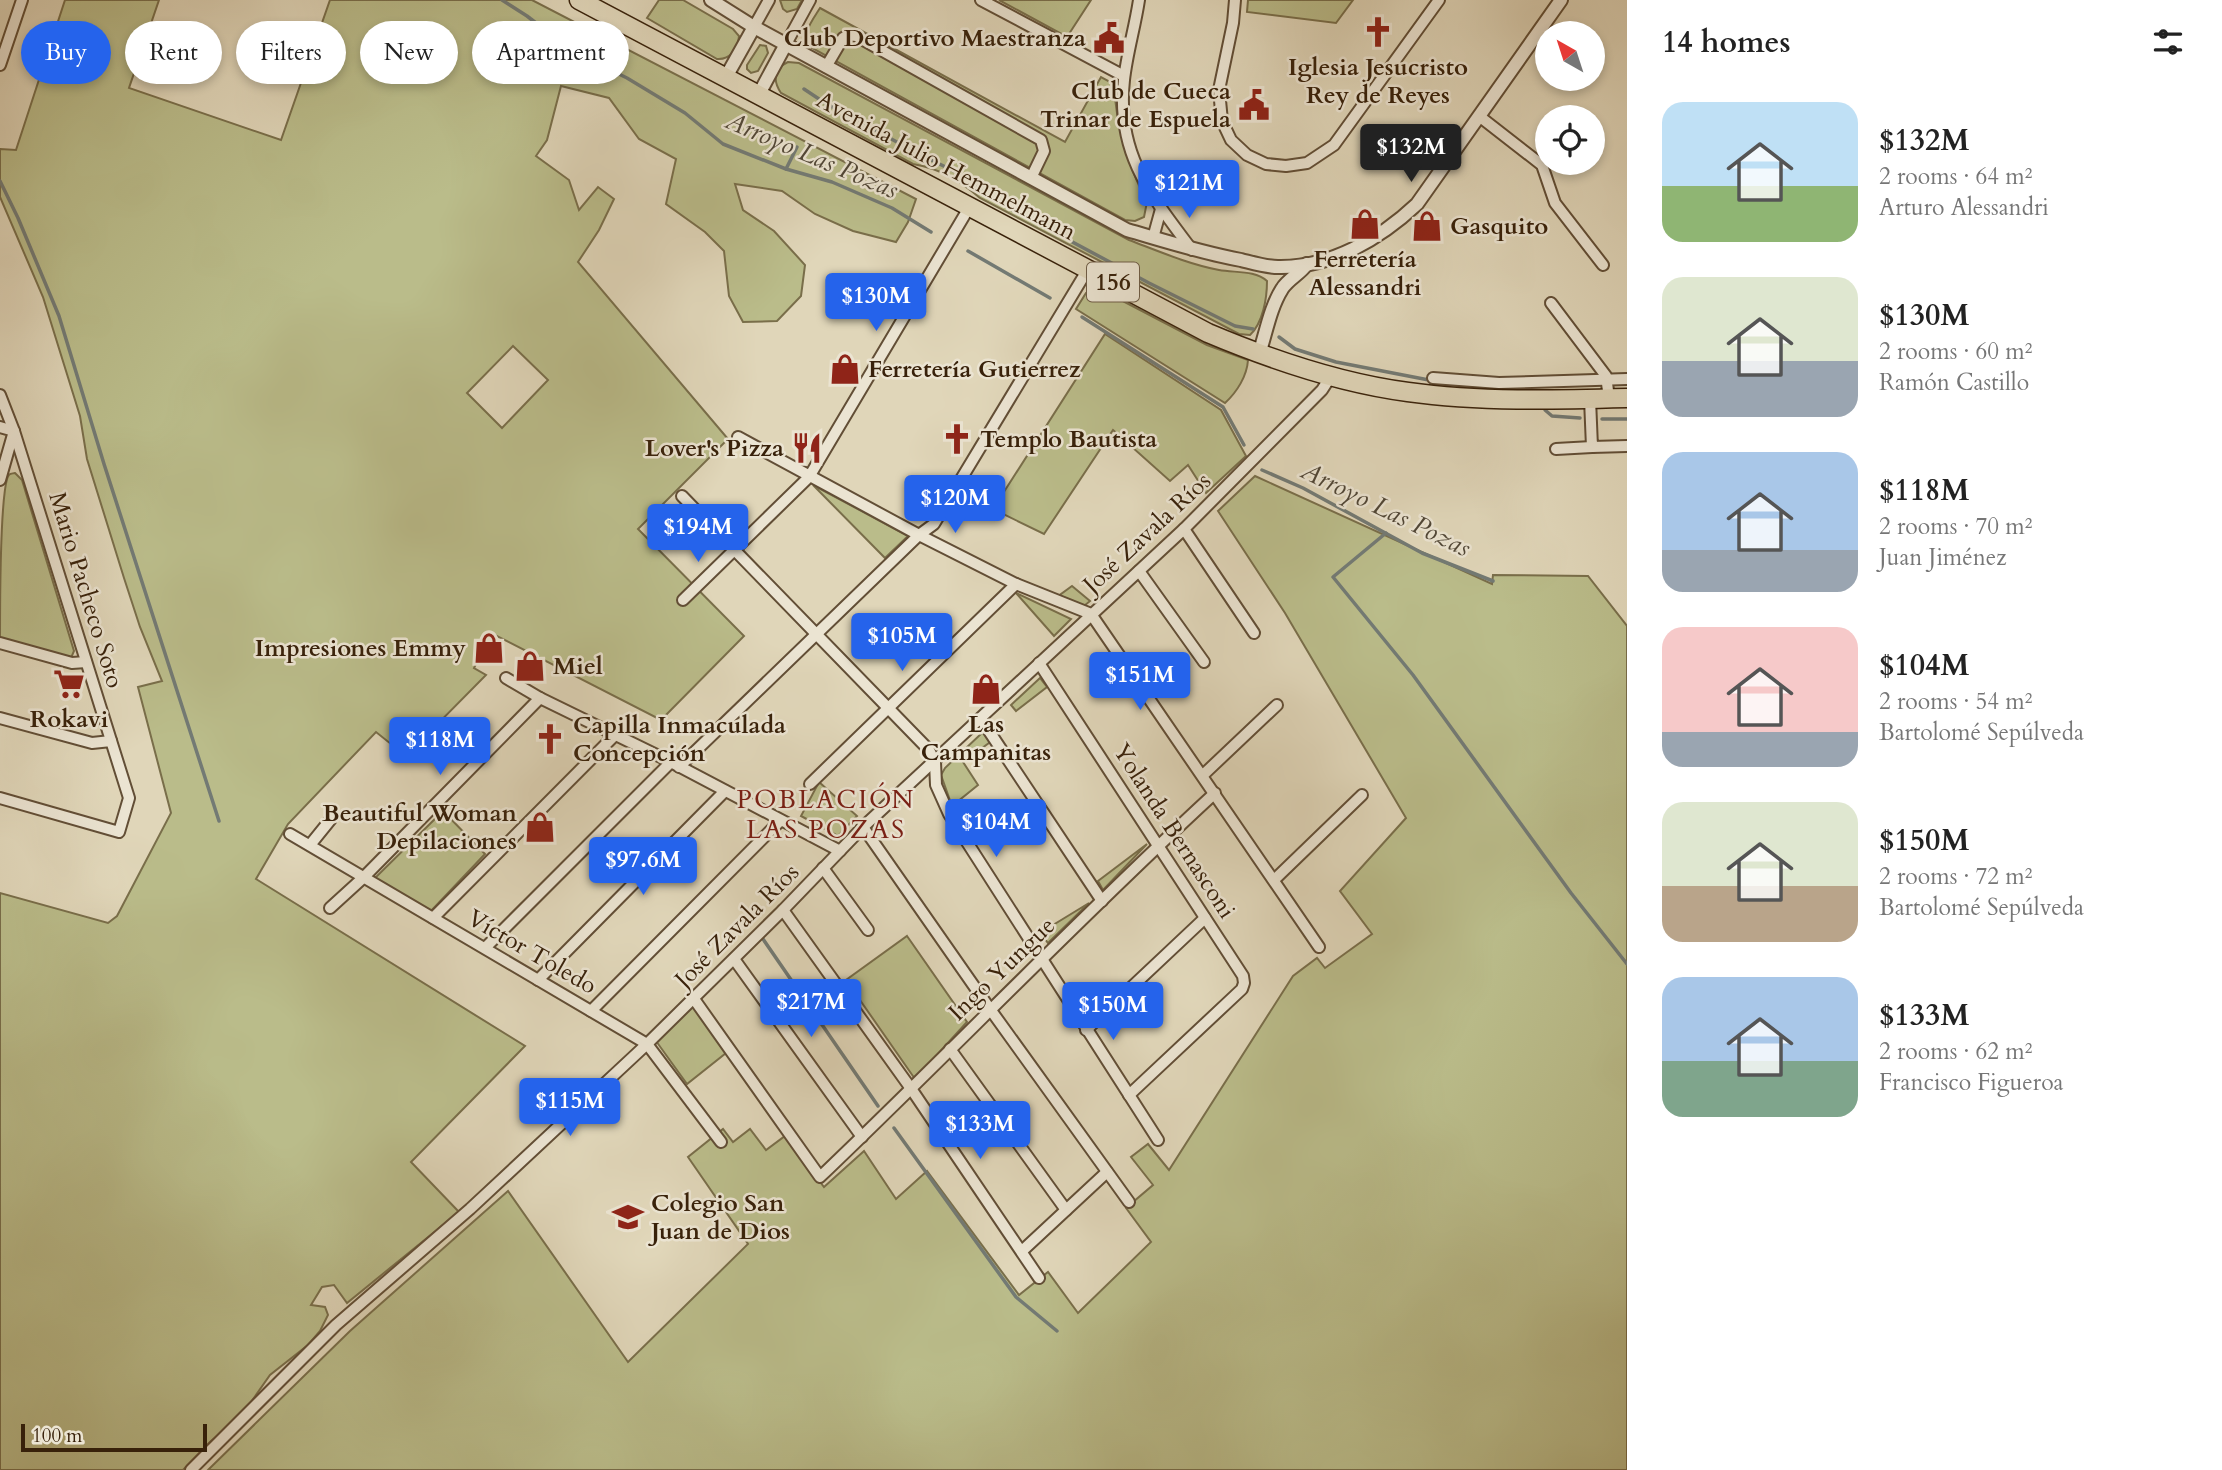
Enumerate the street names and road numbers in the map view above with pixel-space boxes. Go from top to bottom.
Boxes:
street label: Avenida Julio Hemmelmann [810,83,1082,249]
road number: 156 [1087,262,1139,302]
street label: José Zavala Ríos [1074,465,1218,603]
street label: Mario Pacheco Soto [40,488,132,692]
street label: Yolanda Bernasconi [1105,737,1243,925]
street label: José Zavala Ríos [665,856,807,998]
street label: Víctor Toledo [461,902,603,1002]
street label: Ingo Yungue [941,910,1063,1028]

